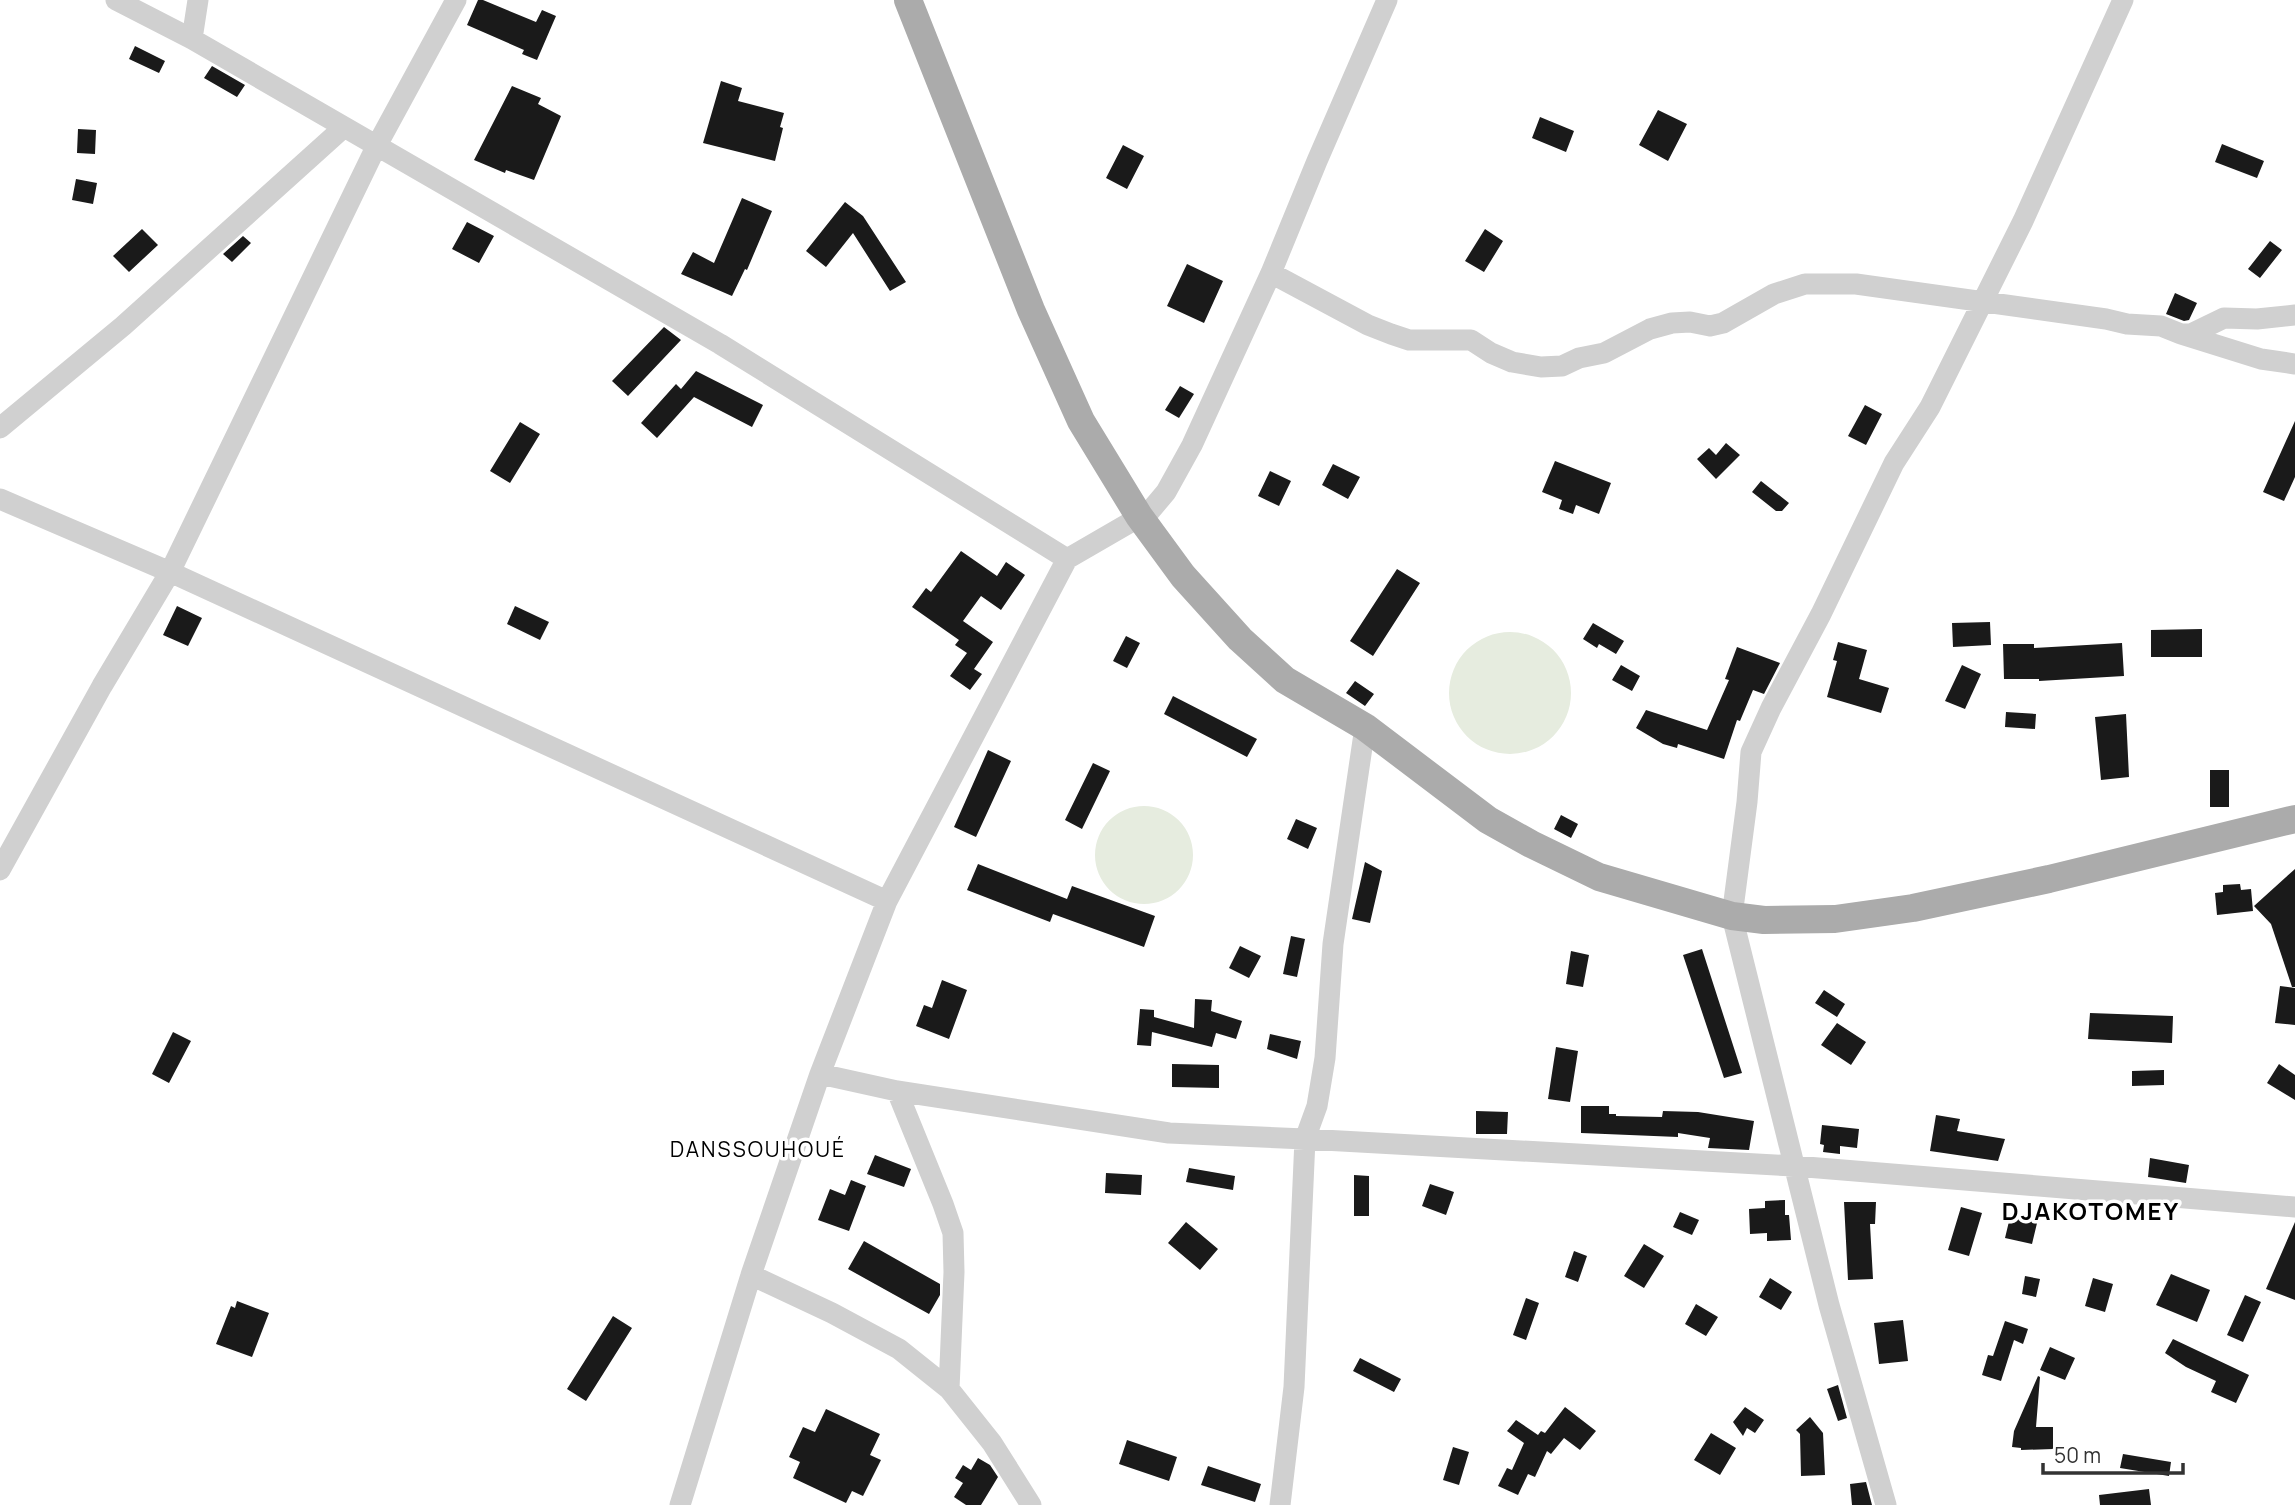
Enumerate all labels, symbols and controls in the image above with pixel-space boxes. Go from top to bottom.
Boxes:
district label: DANSSOUHOUÉ [670,1135,846,1163]
district label: DJAKOTOMEY [2002,1194,2180,1227]
scale bar [2043,1432,2183,1476]
text: 50 m [2054,1441,2101,1469]

